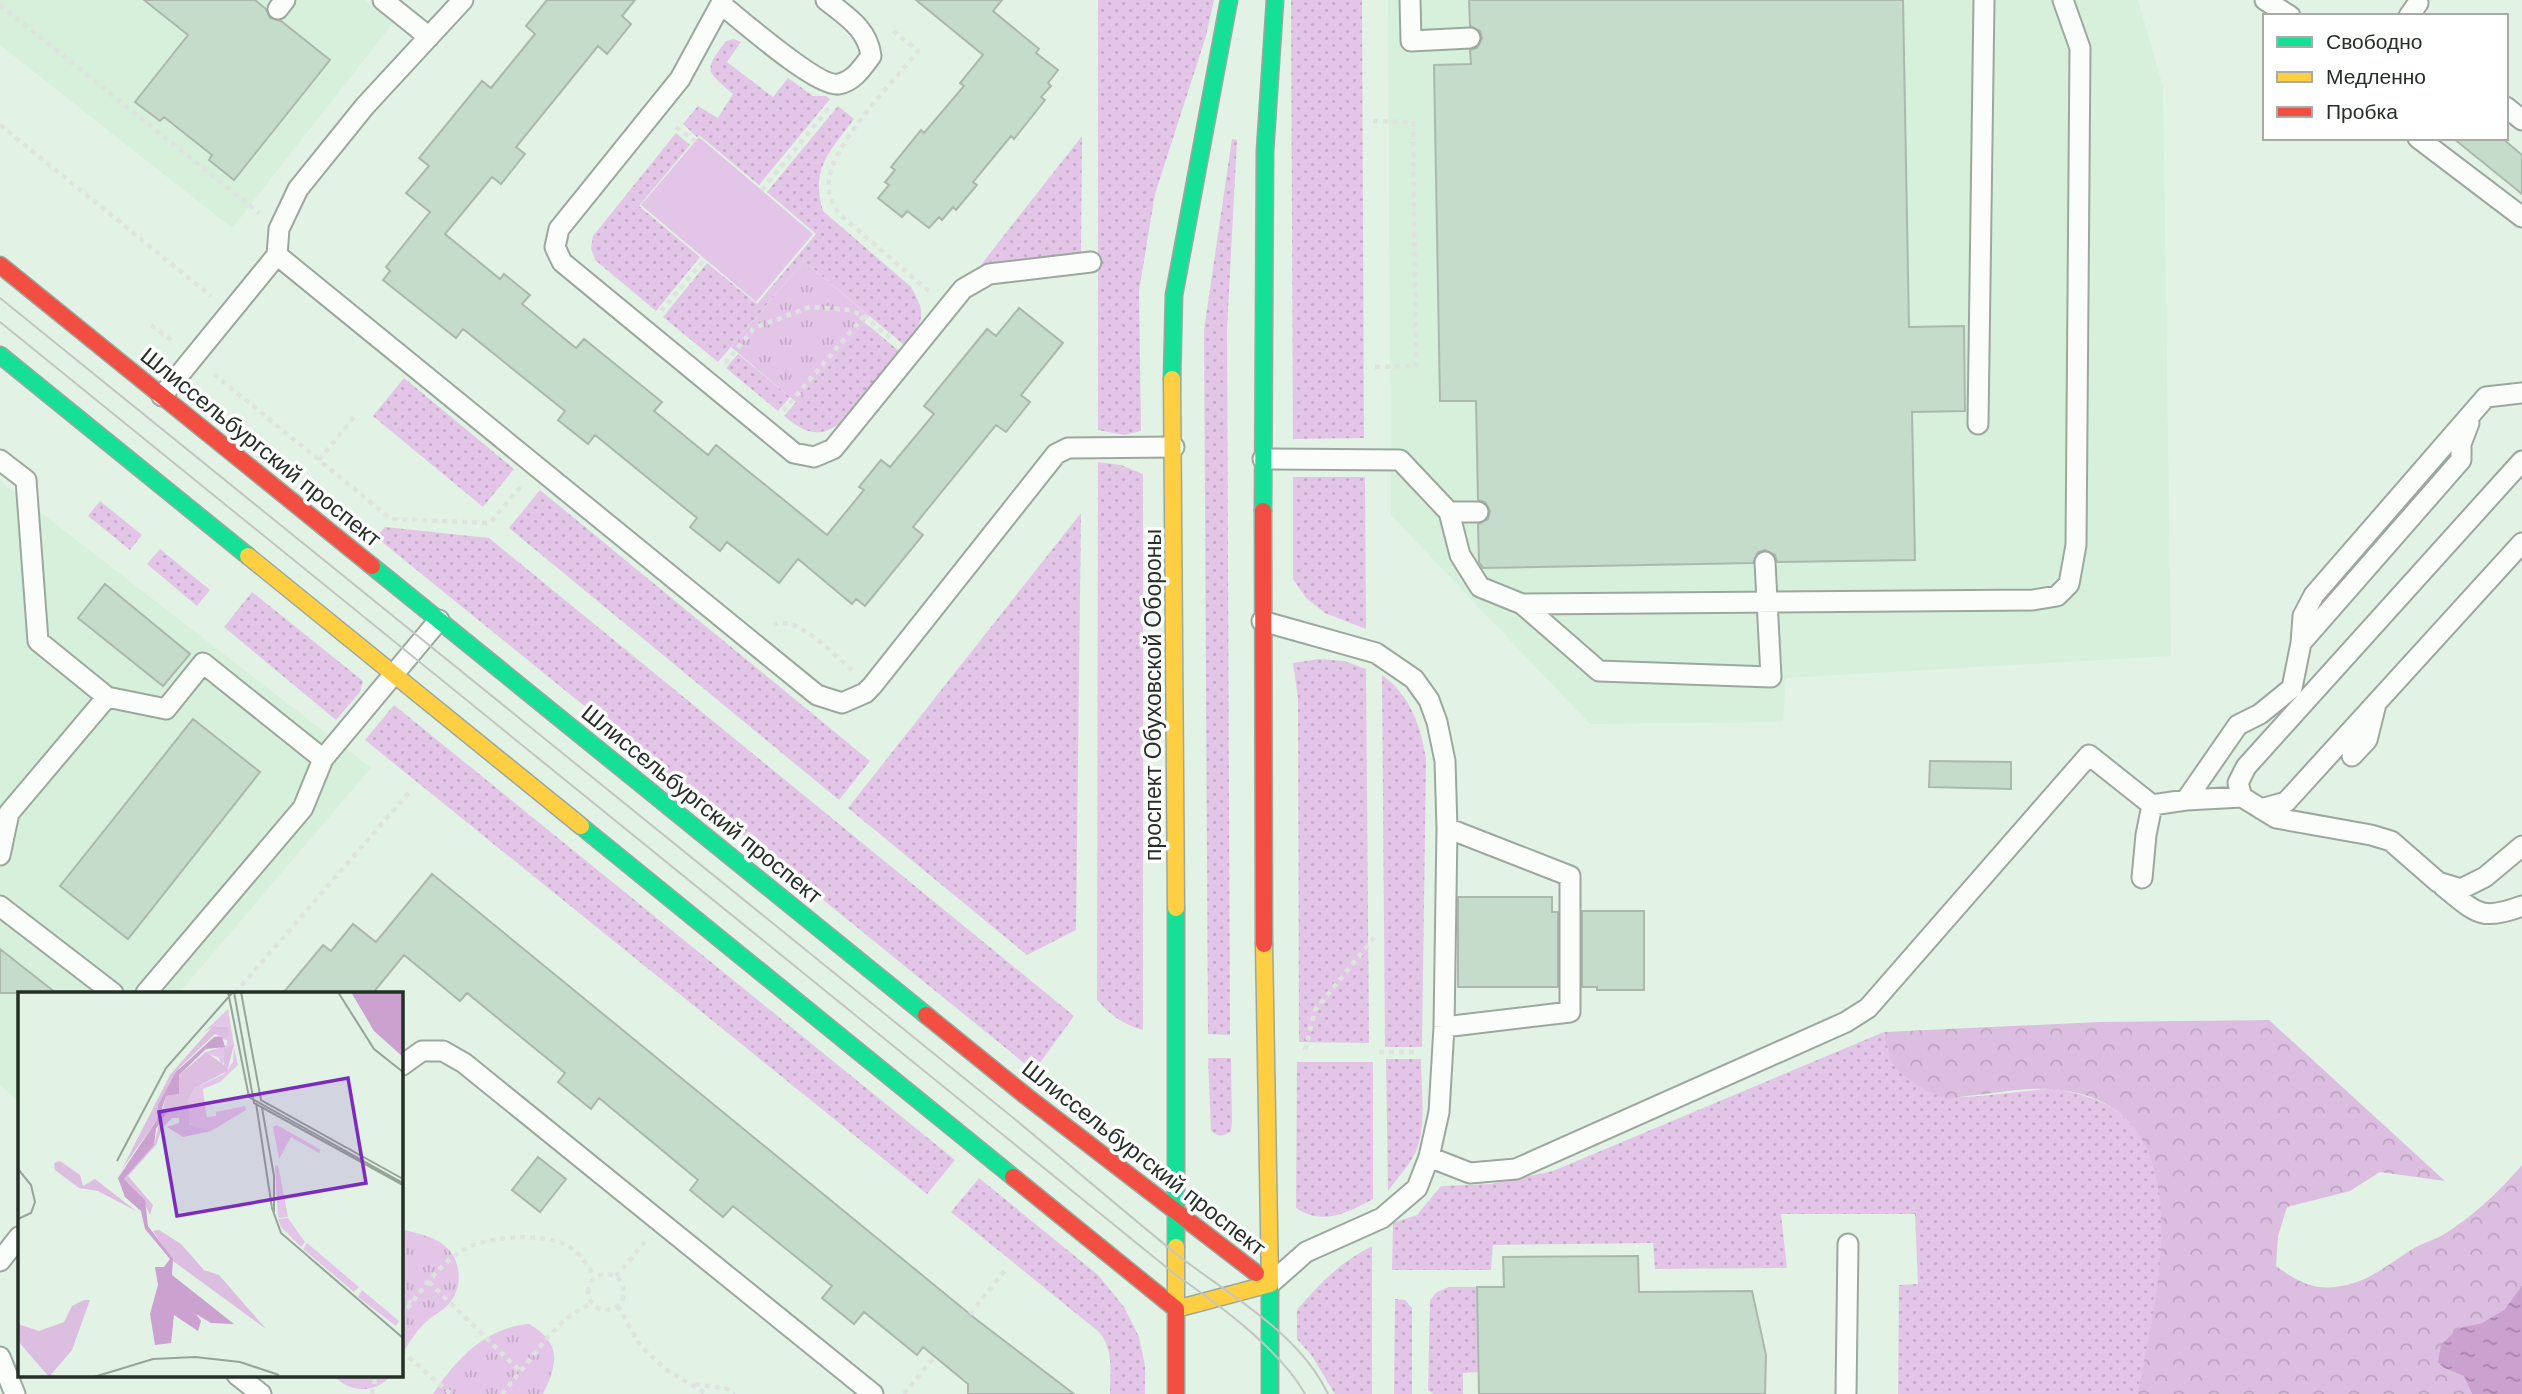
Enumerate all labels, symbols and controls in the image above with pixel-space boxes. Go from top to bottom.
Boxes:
legend [2263,14,2508,140]
text: Свободно [2326,28,2423,56]
text: Медленно [2326,63,2426,91]
text: Пробка [2326,98,2398,126]
street label: Шлиссельбургский проспект [134,341,388,554]
street label: проспект Обуховской Обороны [1138,529,1168,861]
street label: Шлиссельбургский проспект [575,698,829,911]
inset map [18,992,402,1376]
street label: Шлиссельбургский проспект [1016,1053,1272,1263]

